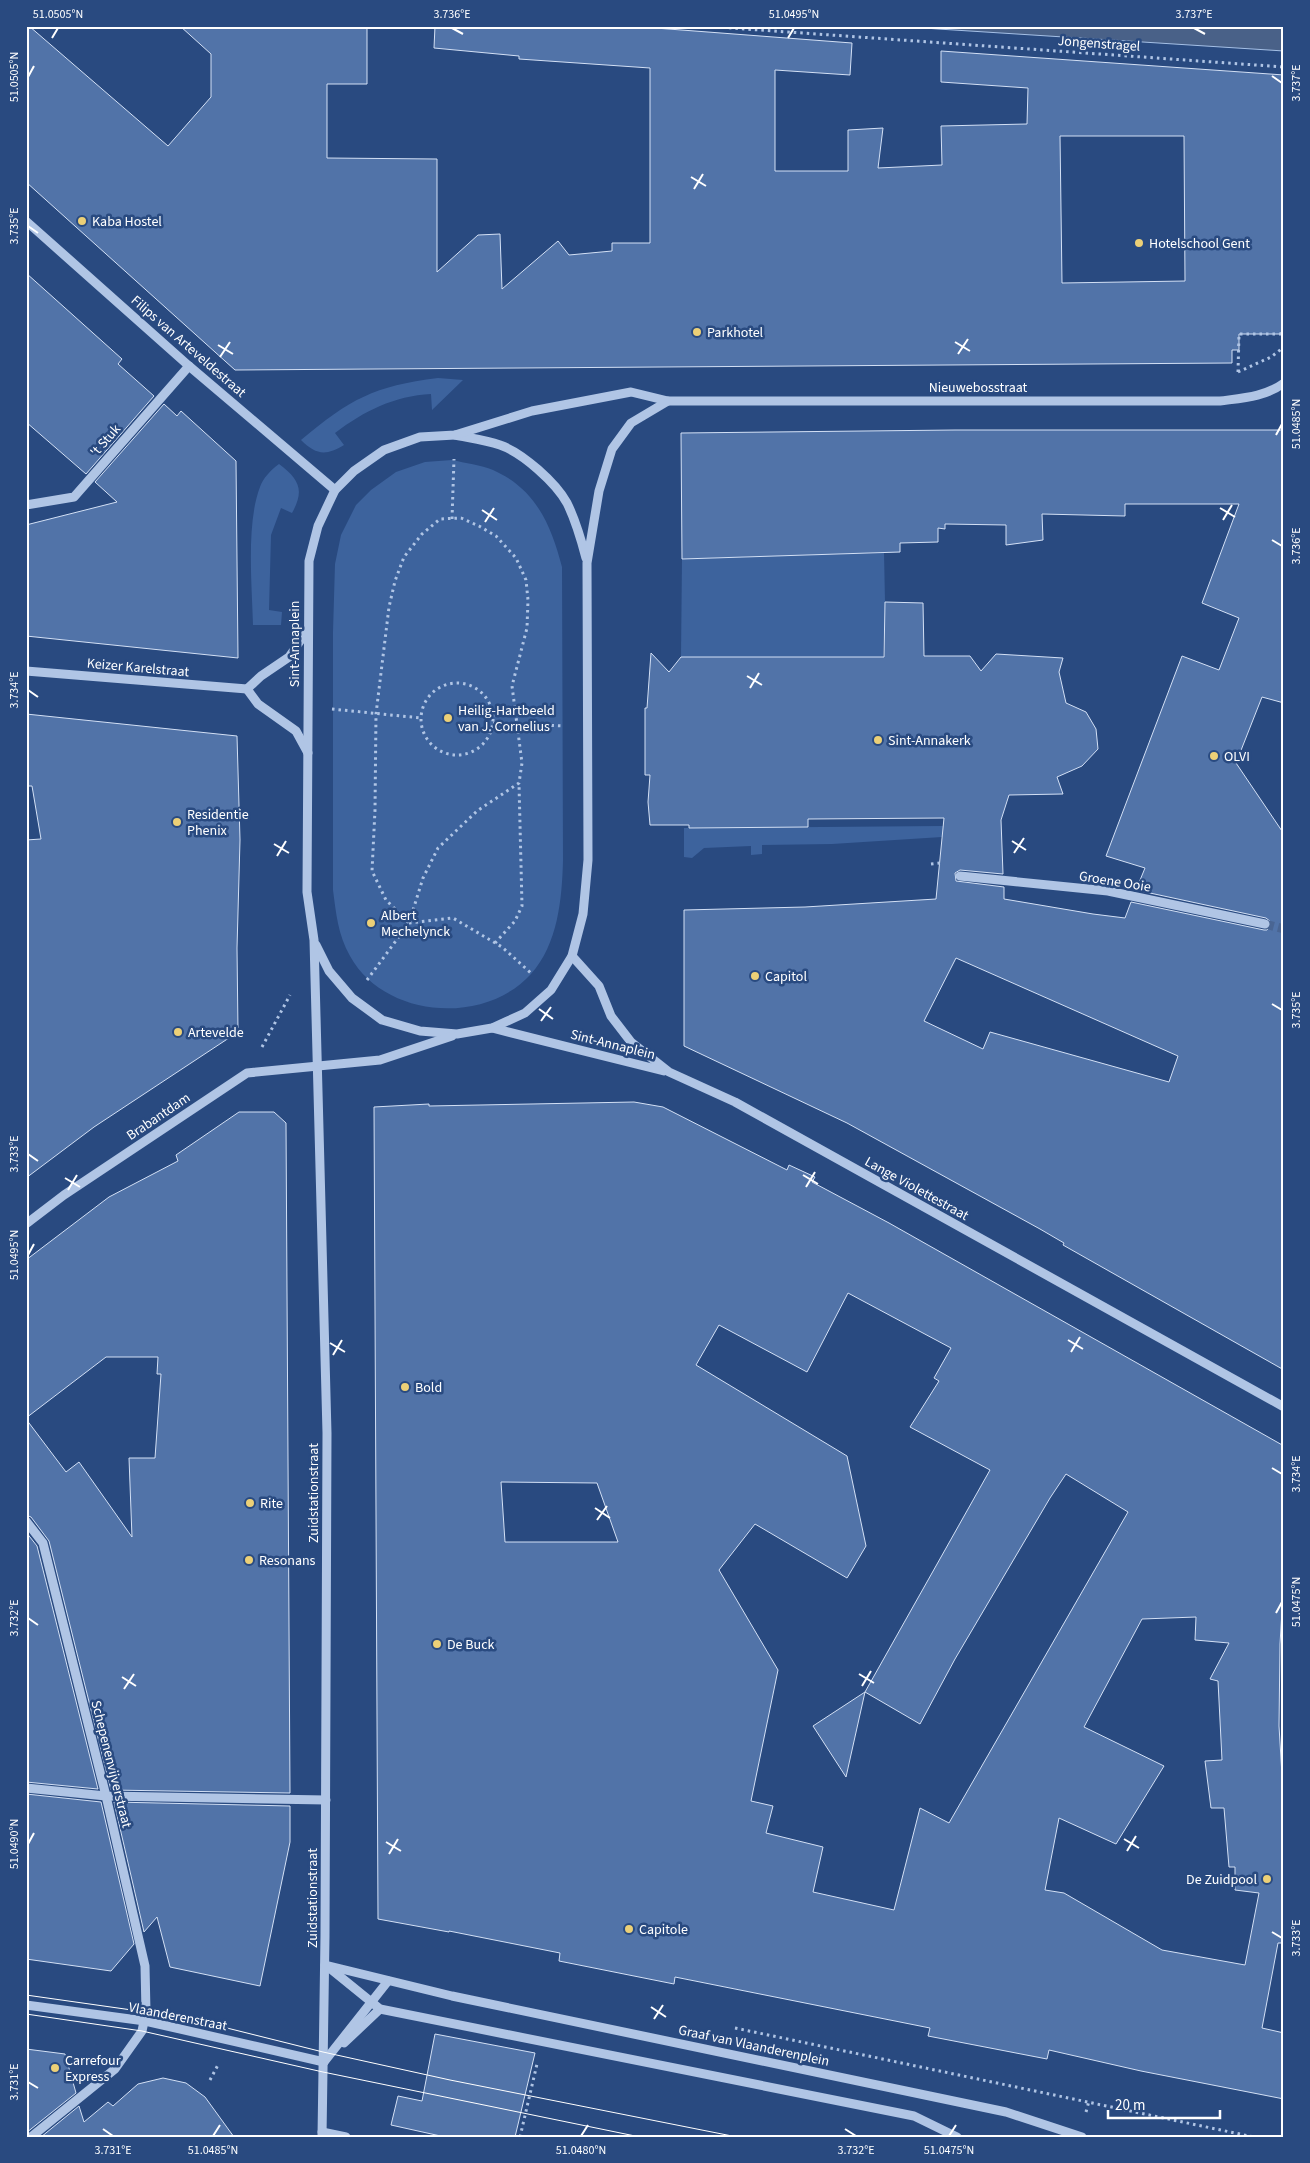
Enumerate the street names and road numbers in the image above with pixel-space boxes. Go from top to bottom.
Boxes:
street label: Jongenstragel [1057,31,1141,57]
street label: Filips van Arteveldestraat [126,291,250,403]
street label: Nieuwebosstraat [929,378,1028,398]
street label: 't Stuk [86,420,126,461]
street label: Sint-Annaplein [285,601,305,687]
street label: Keizer Karelstraat [86,654,190,682]
street label: Groene Ooie [1077,866,1152,898]
street label: Sint-Annaplein [568,1025,657,1065]
street label: Brabantdam [123,1088,194,1146]
street label: Lange Violettestraat [861,1152,972,1226]
street label: Zuidstationstraat [304,1443,324,1543]
street label: Schepenenvijverstraat [86,1698,137,1830]
street label: Zuidstationstraat [303,1848,323,1948]
street label: Vlaanderenstraat [127,1998,229,2036]
street label: Graaf van Vlaanderenplein [676,2020,831,2072]

